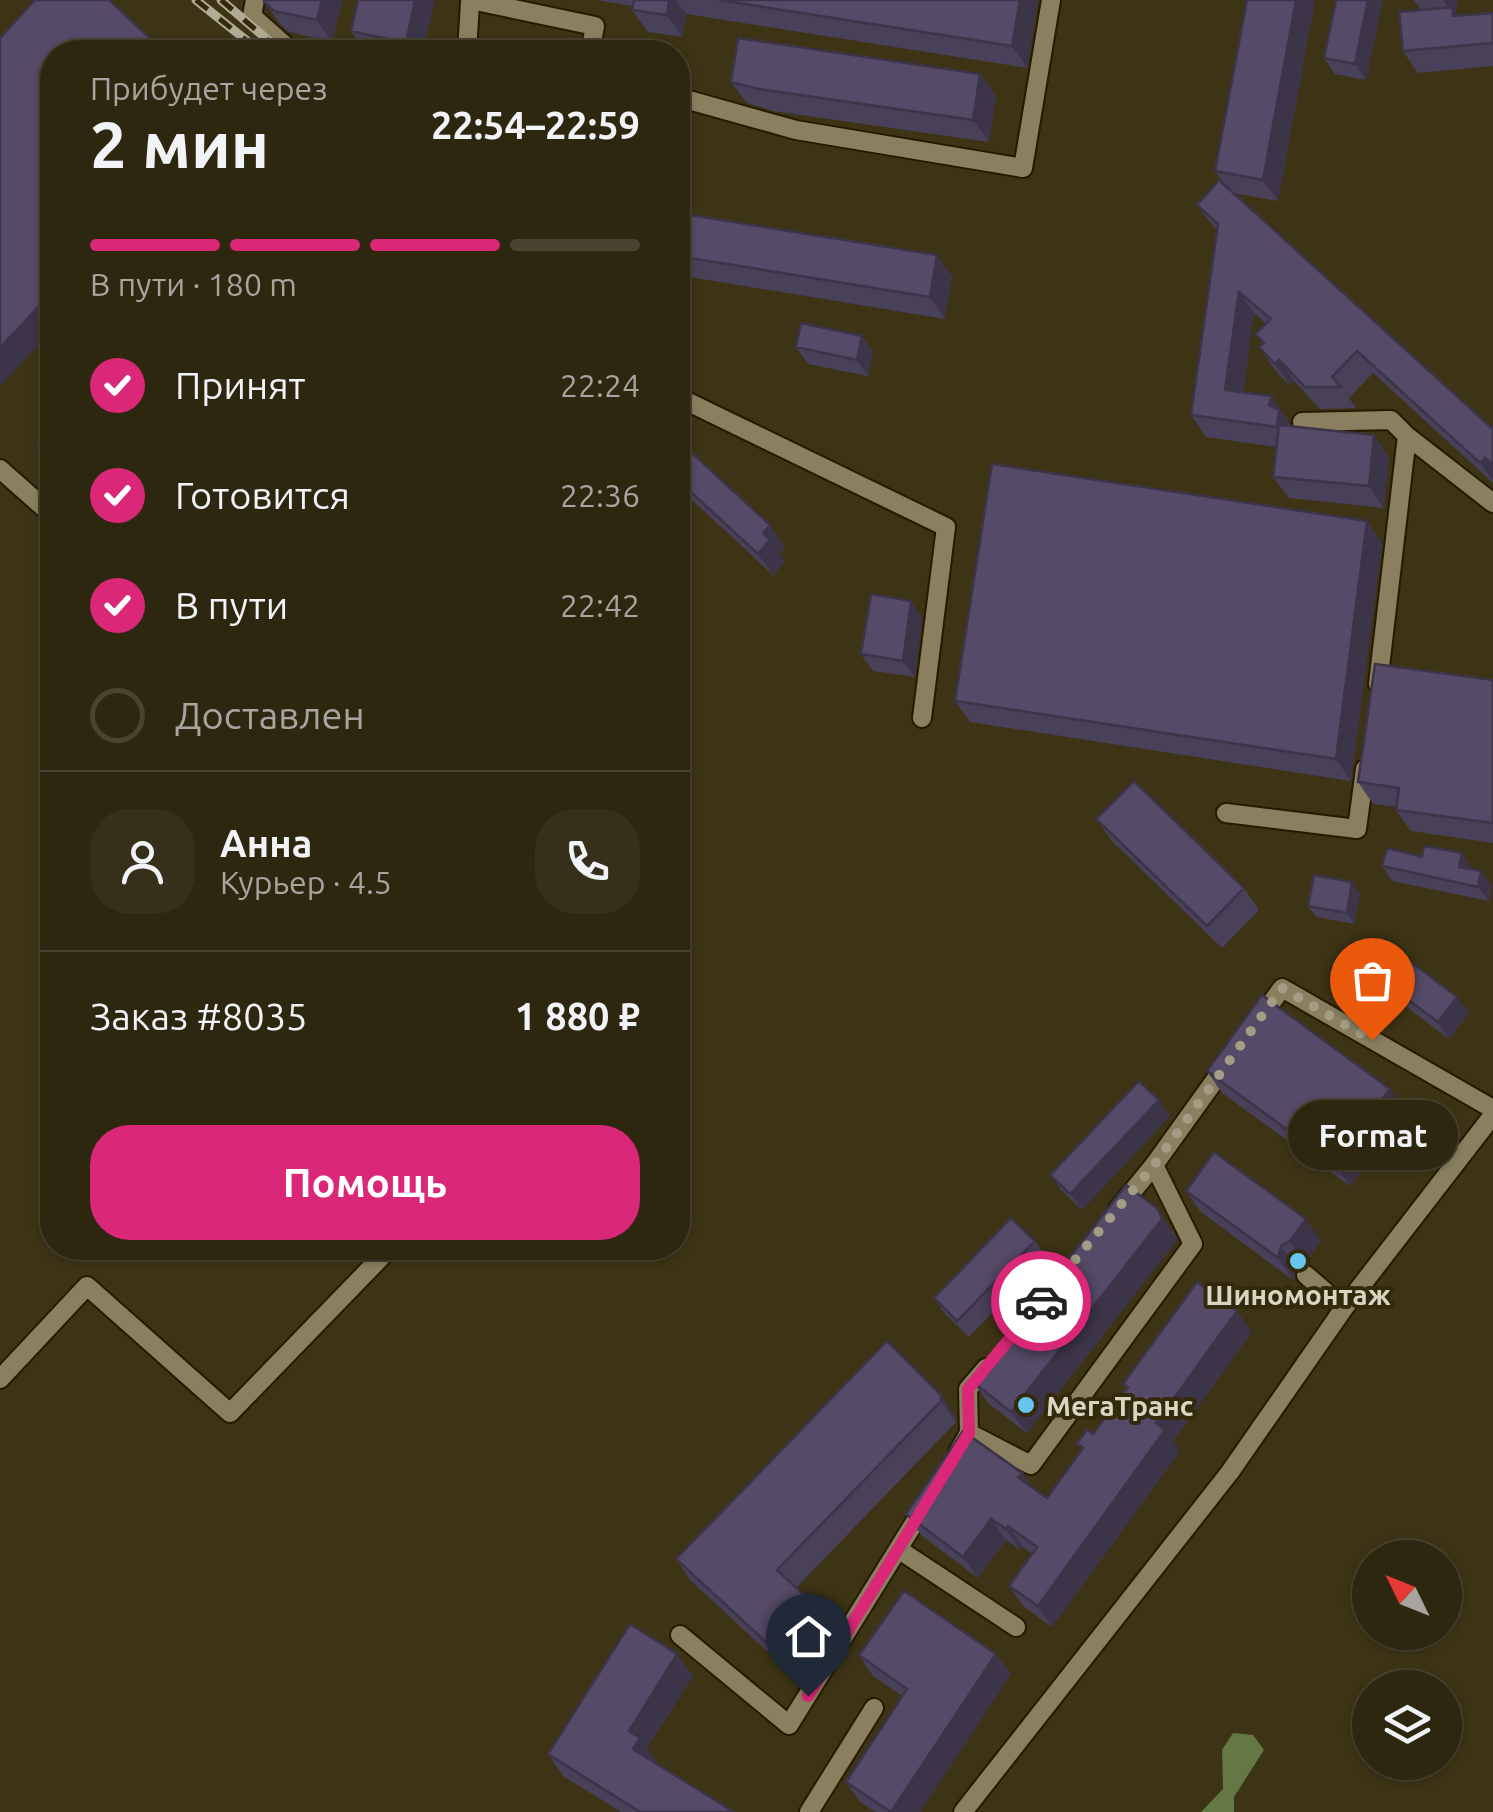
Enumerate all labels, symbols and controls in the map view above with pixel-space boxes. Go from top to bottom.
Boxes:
text: Прибудет через [90,70,328,106]
text: 22:54–22:59 [431,104,640,146]
text: 2 мин [90,107,269,180]
text: В пути · 180 m [90,266,297,302]
icon: check [90,358,145,413]
text: Принят [175,364,305,406]
text: 22:24 [560,367,640,403]
icon: check [90,468,145,523]
text: Готовится [175,474,350,516]
text: 22:36 [560,477,640,513]
icon: check [90,578,145,633]
text: В пути [175,584,288,626]
text: 22:42 [560,587,640,623]
text: Доставлен [175,694,365,736]
button: person [90,809,195,914]
button: phone [535,809,640,914]
text: Анна [220,822,312,864]
text: Курьер · 4.5 [220,864,392,900]
pin [1330,938,1415,1041]
icon: bag [1345,953,1400,1008]
text: Заказ #8035 [90,995,308,1037]
text: 1 880 ₽ [515,995,640,1037]
callout: Format [1287,1100,1457,1170]
text: Format [1319,1117,1427,1153]
button: Помощь [90,1125,640,1240]
marker: Шиномонтаж [1287,1250,1309,1272]
courier [991,1251,1091,1351]
icon: car [1014,1274,1069,1329]
place label: Шиномонтаж [1205,1279,1391,1310]
place label: МегаТранс [1046,1390,1194,1421]
marker: МегаТранс [1015,1394,1037,1416]
north arrow [1352,1540,1462,1650]
map controls [1352,1540,1462,1780]
pin [766,1594,851,1697]
icon: home [781,1609,836,1664]
button: layers [1352,1670,1462,1780]

